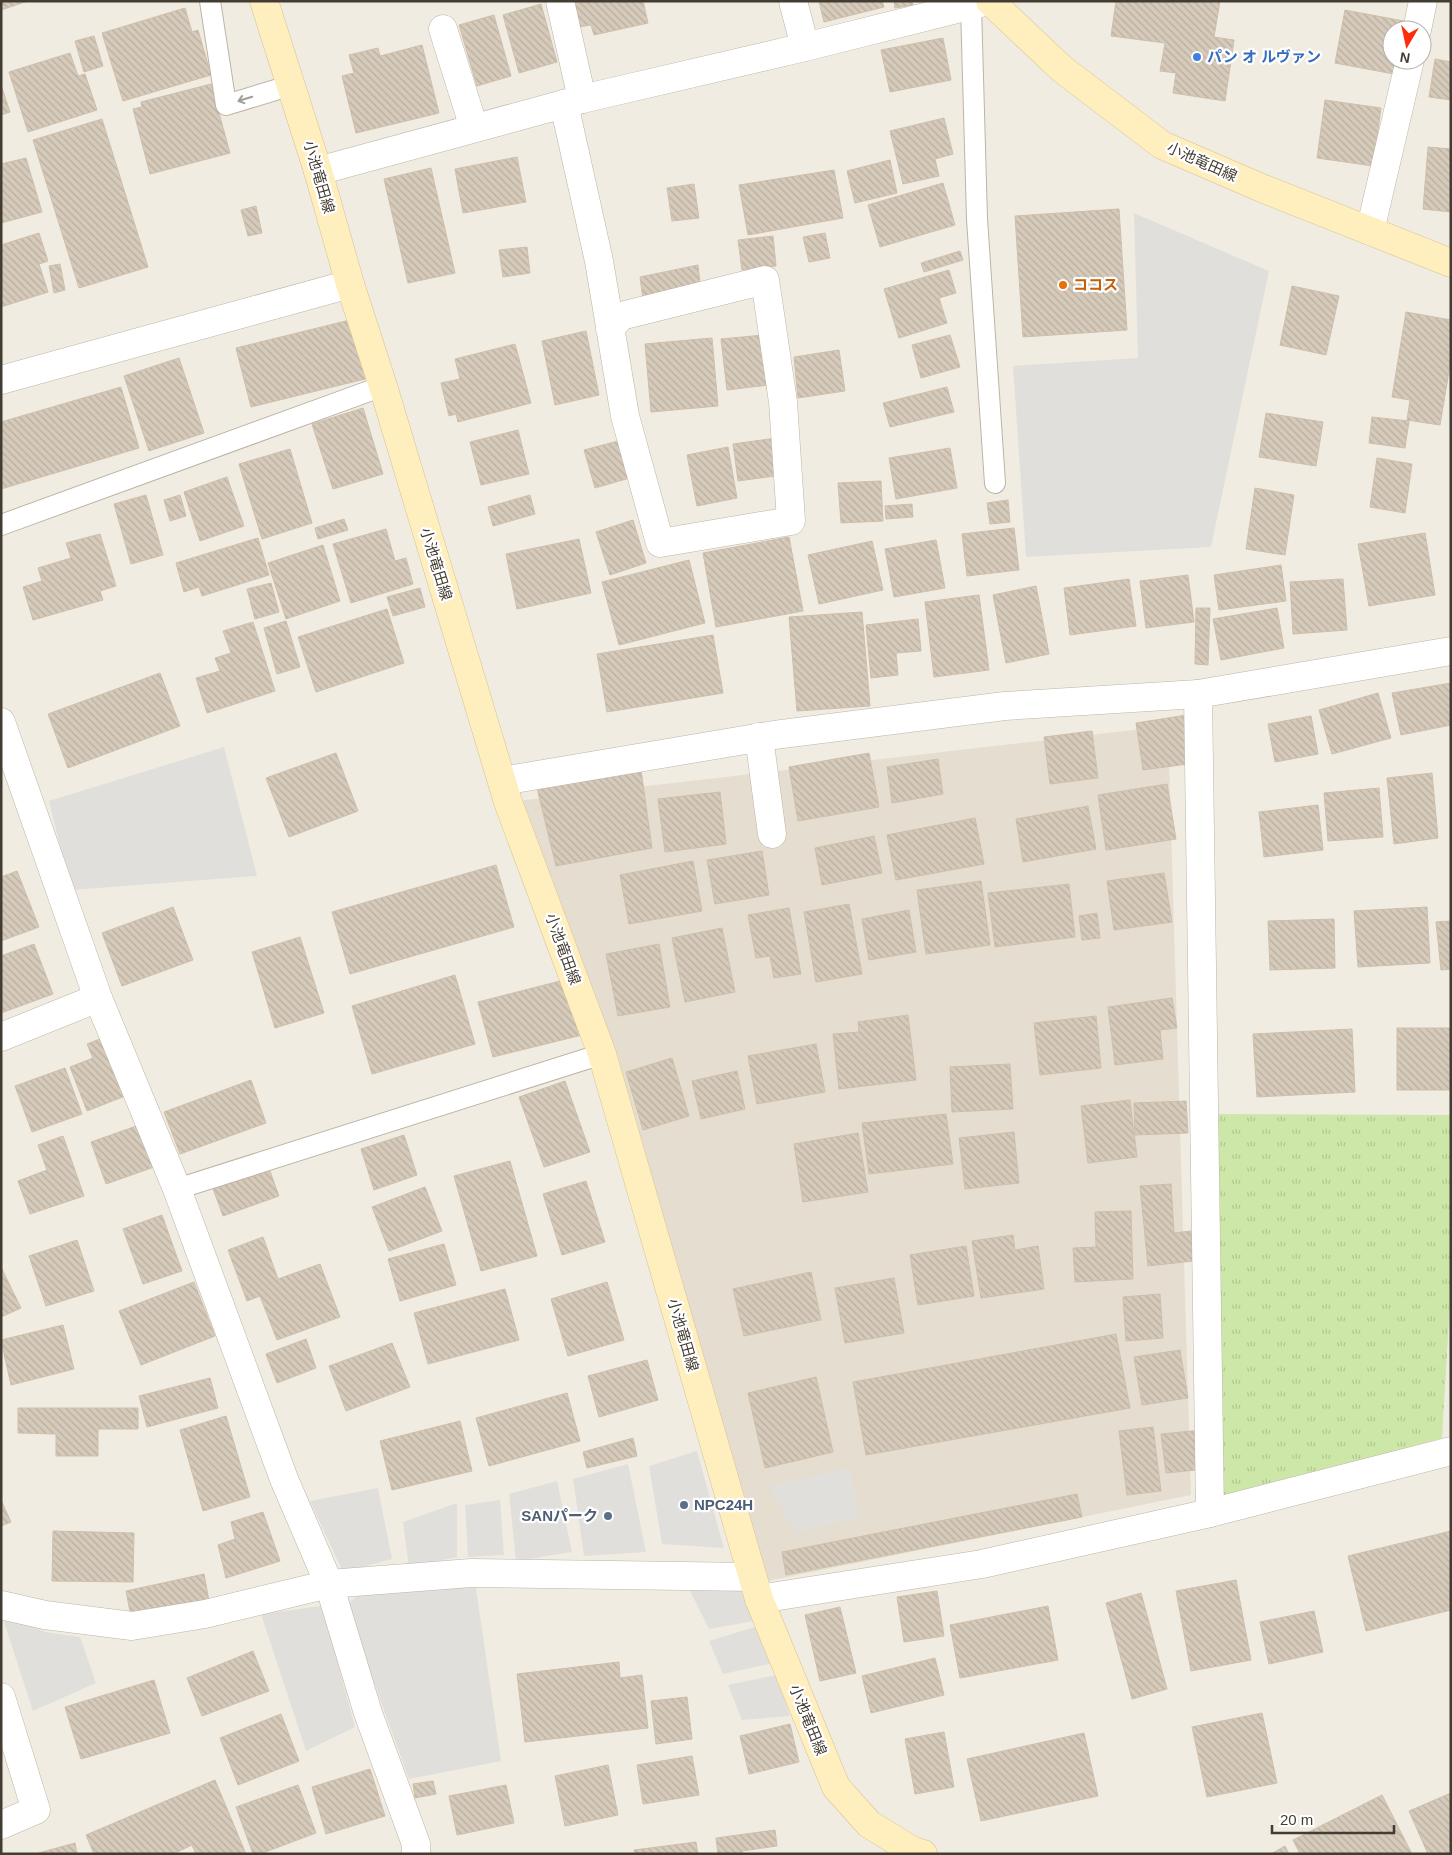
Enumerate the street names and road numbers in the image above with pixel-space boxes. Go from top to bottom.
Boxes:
street label: 小池竜田線 [301,138,338,215]
street label: 小池竜田線 [1164,139,1240,185]
street label: 小池竜田線 [417,525,456,602]
street label: 小池竜田線 [543,911,584,987]
street label: 小池竜田線 [665,1296,702,1373]
street label: 小池竜田線 [787,1682,830,1758]

